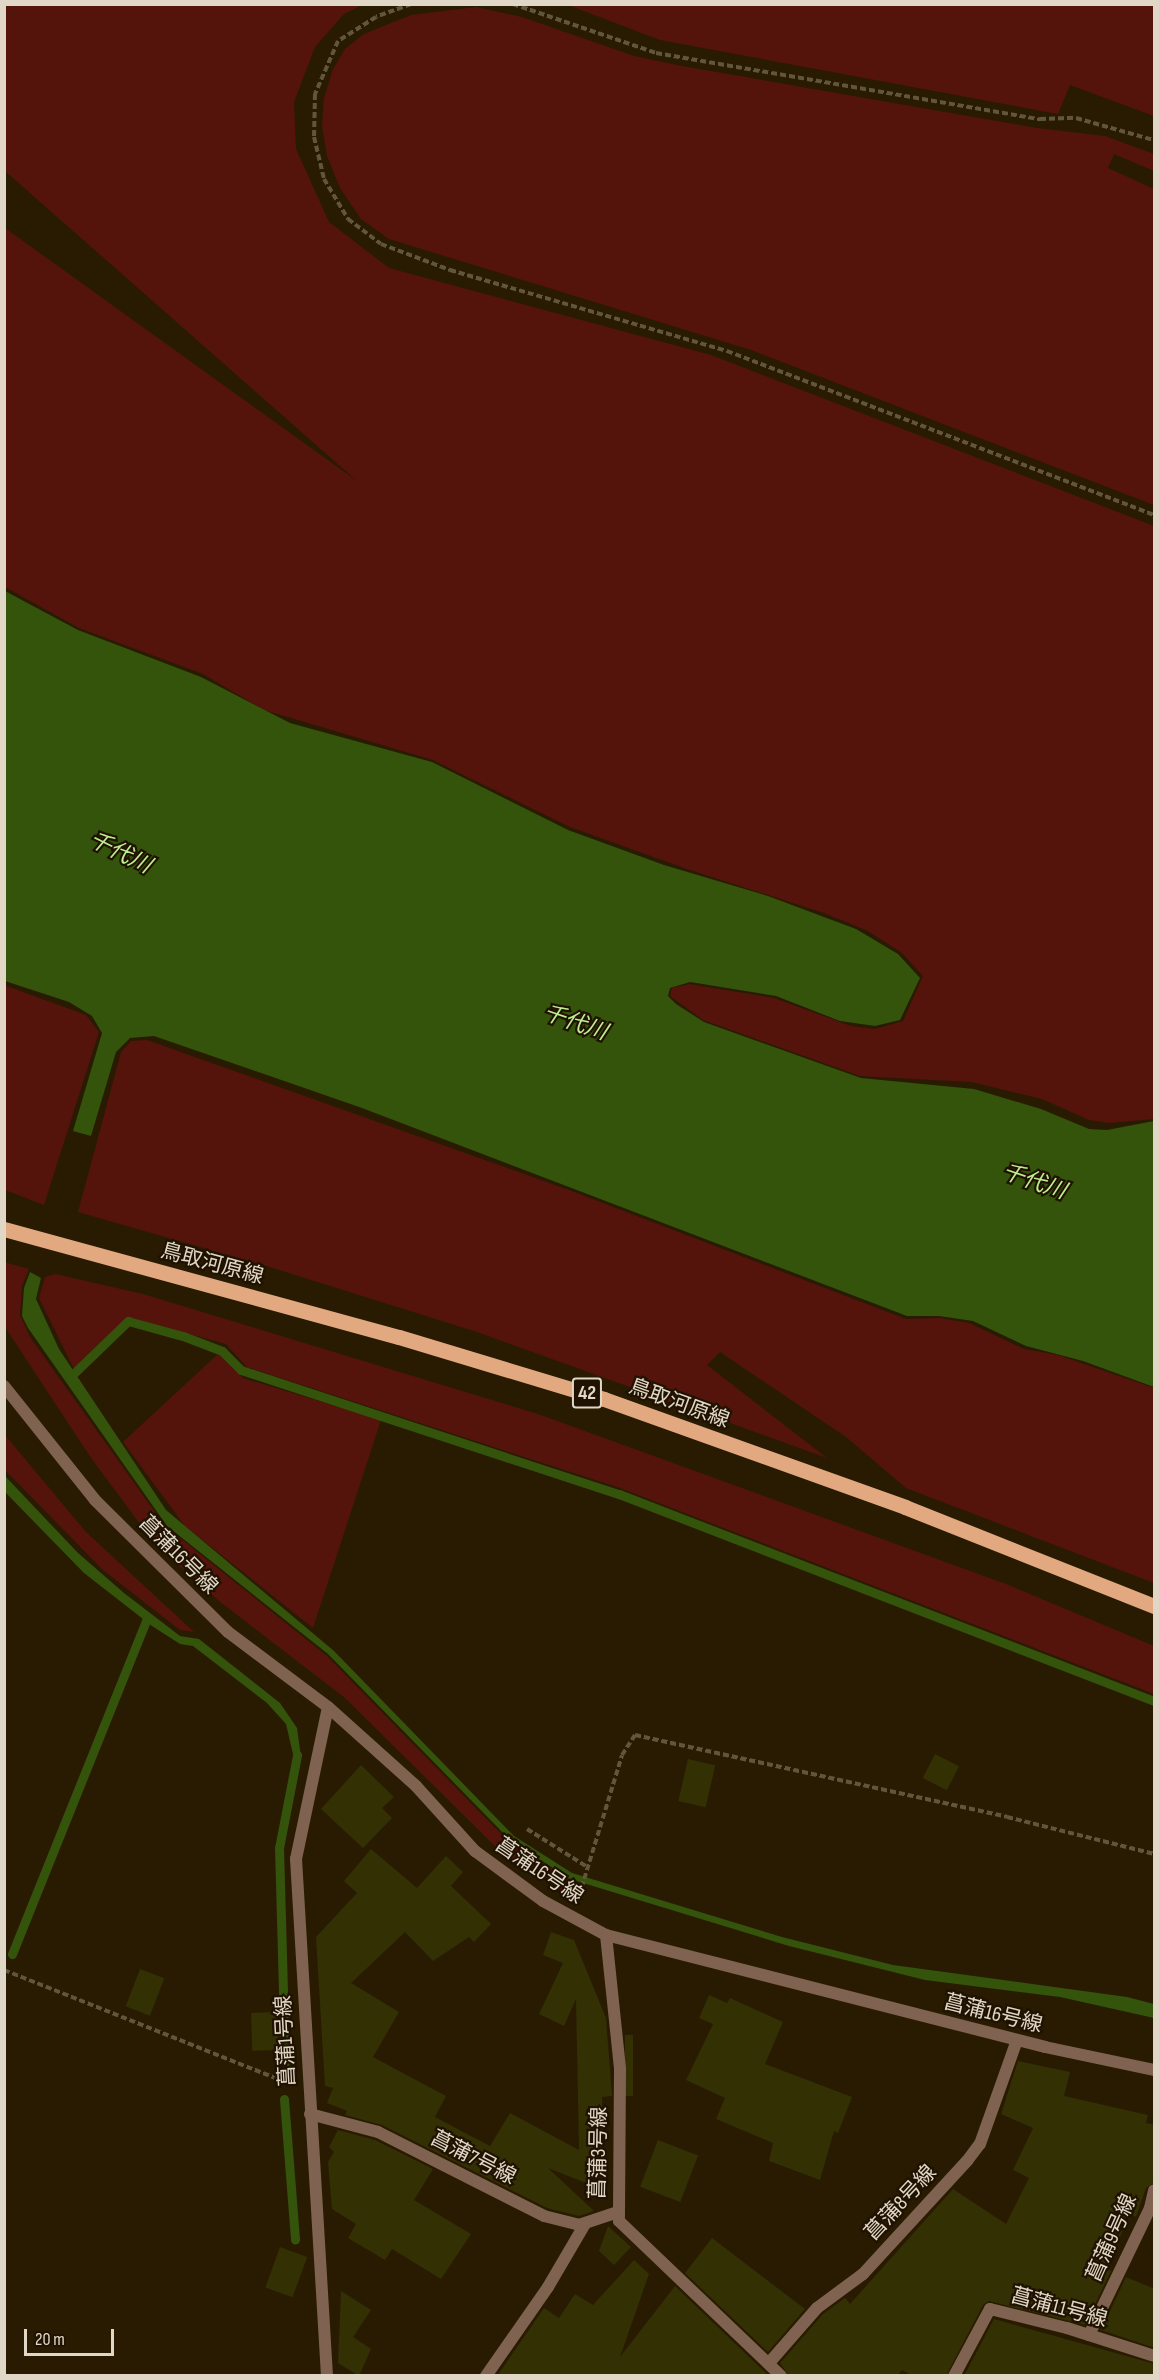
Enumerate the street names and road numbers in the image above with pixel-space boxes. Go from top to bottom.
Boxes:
street label: 鳥取河原線 [158,1238,266,1290]
street label: 鳥取河原線 [625,1374,733,1434]
road number: 42 [570,1376,604,1410]
street label: 菖蒲16号線 [134,1511,222,1599]
street label: 菖蒲16号線 [490,1832,588,1910]
street label: 菖蒲16号線 [941,1990,1045,2038]
street label: 菖蒲1号線 [271,1995,301,2087]
street label: 菖蒲3号線 [586,2106,612,2200]
street label: 菖蒲7号線 [426,2126,520,2190]
street label: 菖蒲8号線 [860,2160,942,2246]
street label: 菖蒲9号線 [1082,2190,1142,2286]
street label: 菖蒲11号線 [1008,2283,1110,2333]

